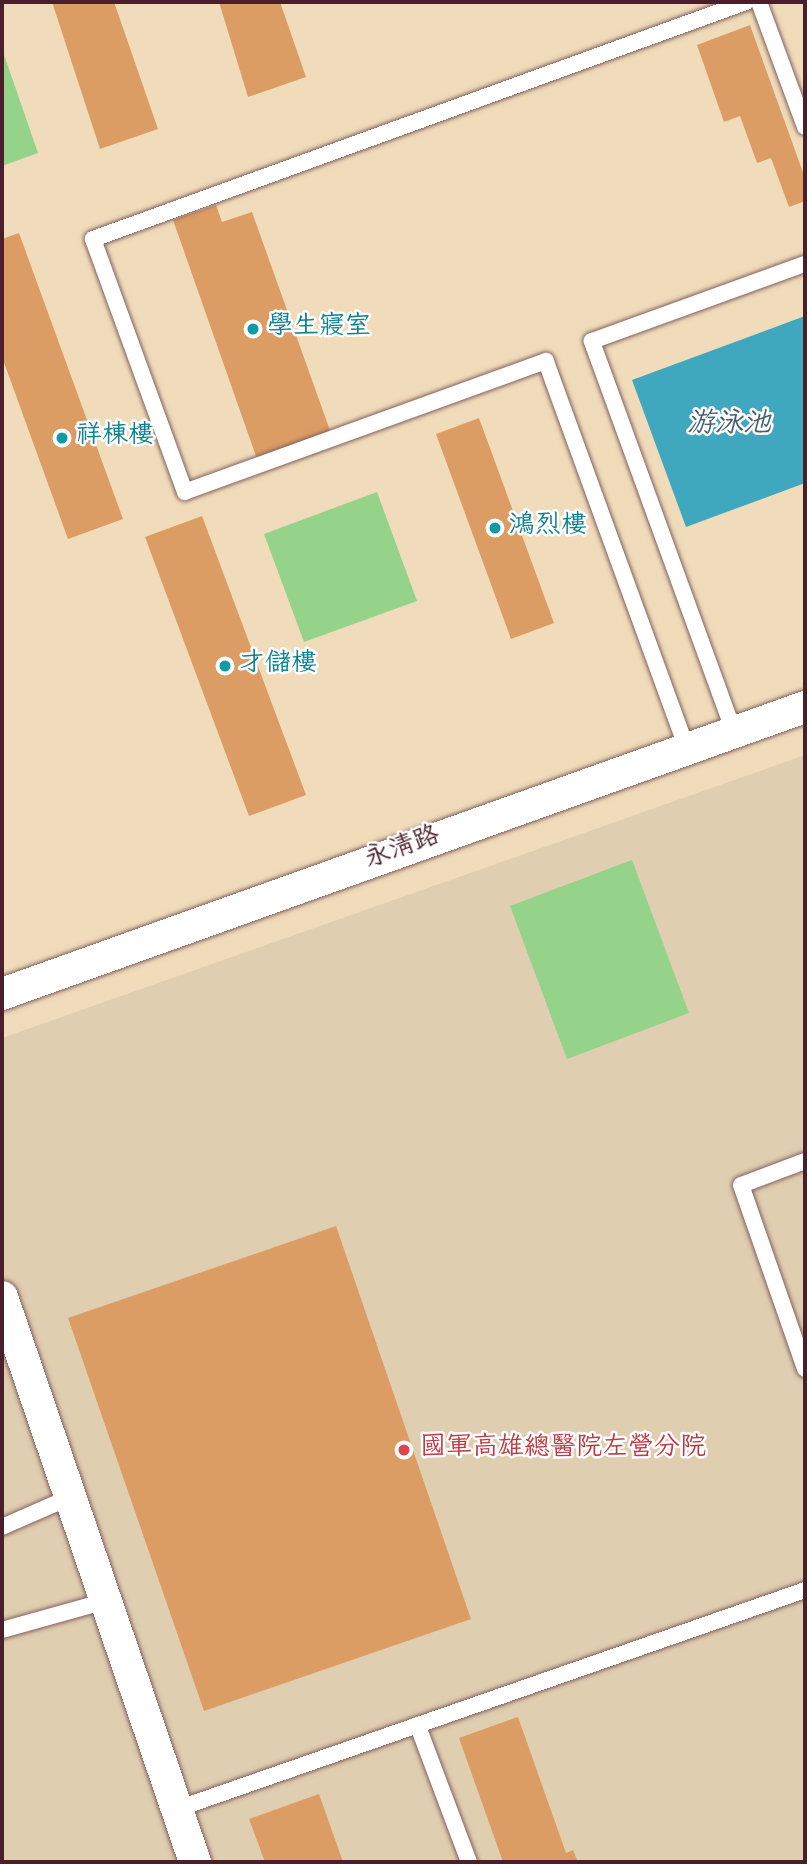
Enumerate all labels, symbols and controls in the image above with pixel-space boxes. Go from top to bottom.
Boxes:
place label: 學生寢室 [267,313,371,345]
marker: 學生寢室 [245,321,261,337]
water label: 游泳池 [687,409,771,443]
place label: 祥棟樓 [76,422,154,454]
marker: 祥棟樓 [54,430,70,446]
place label: 鴻烈樓 [509,512,587,544]
marker: 鴻烈樓 [487,520,503,536]
place label: 才儲樓 [239,650,317,682]
marker: 才儲樓 [217,658,233,674]
street label: 永清路 [361,822,445,878]
place label: 國軍高雄總醫院左營分院 [420,1434,706,1466]
marker: 國軍高雄總醫院左營分院 [394,1440,414,1460]

